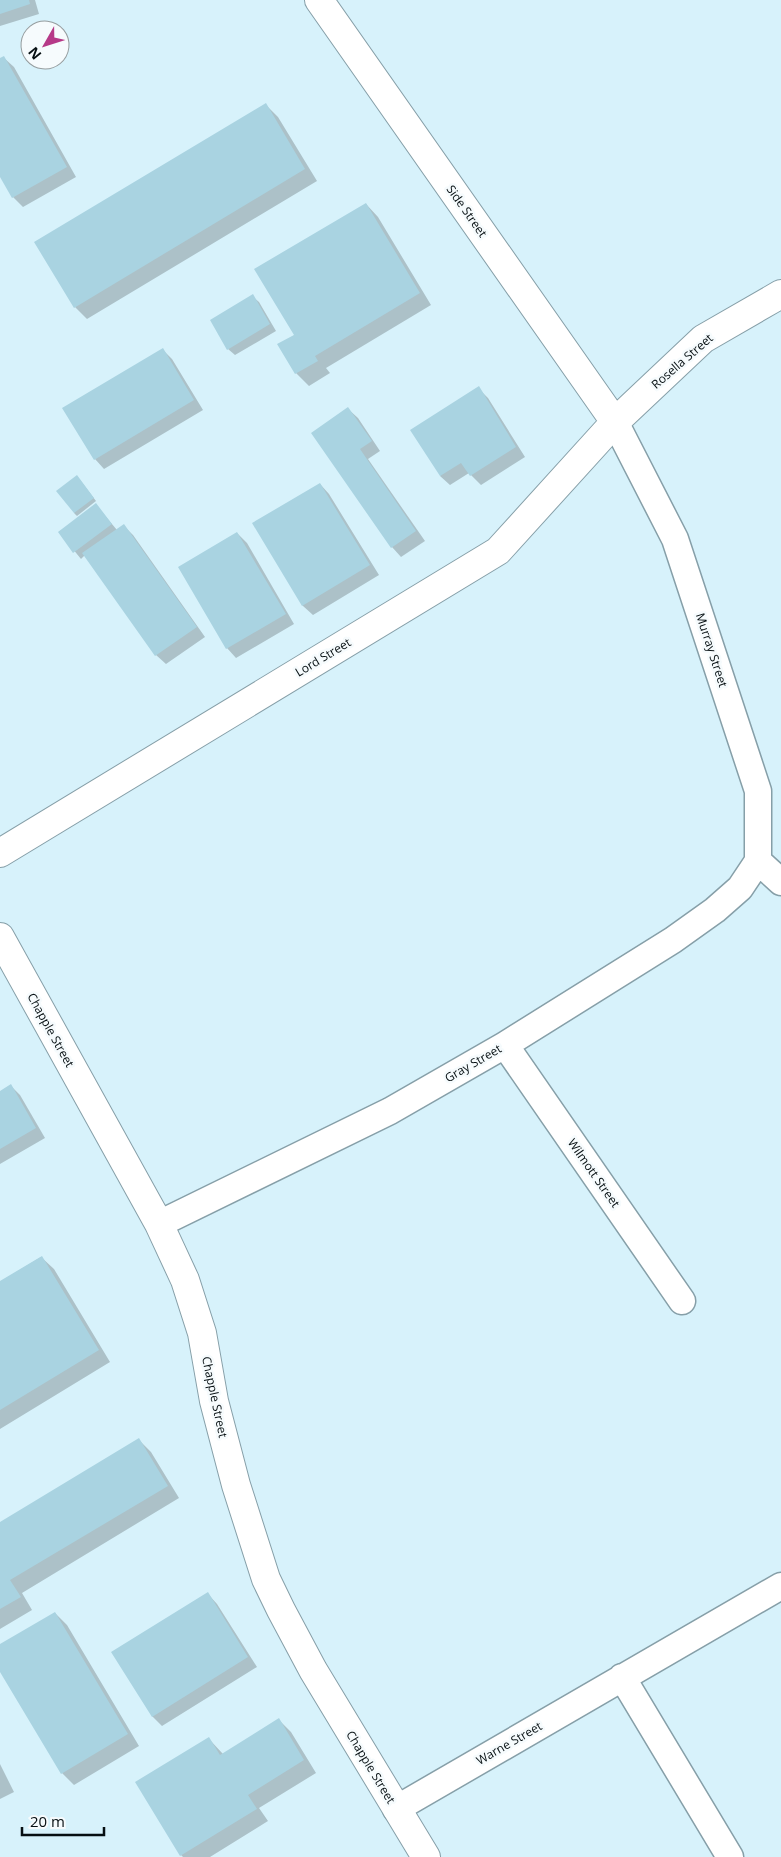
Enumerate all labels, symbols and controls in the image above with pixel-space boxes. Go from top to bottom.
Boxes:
north arrow [20,20,70,70]
text: N [24,43,45,64]
street label: Side Street [443,181,491,241]
street label: Rosella Street [648,330,716,392]
street label: Murray Street [692,611,732,689]
street label: Lord Street [292,634,354,680]
street label: Chapple Street [24,990,78,1070]
street label: Gray Street [441,1040,505,1086]
street label: Wilmott Street [564,1135,624,1211]
street label: Chapple Street [198,1355,232,1439]
street label: Warne Street [473,1717,545,1769]
street label: Chapple Street [342,1727,400,1807]
scale bar [22,1804,105,1836]
text: 20 m [30,1811,65,1831]

